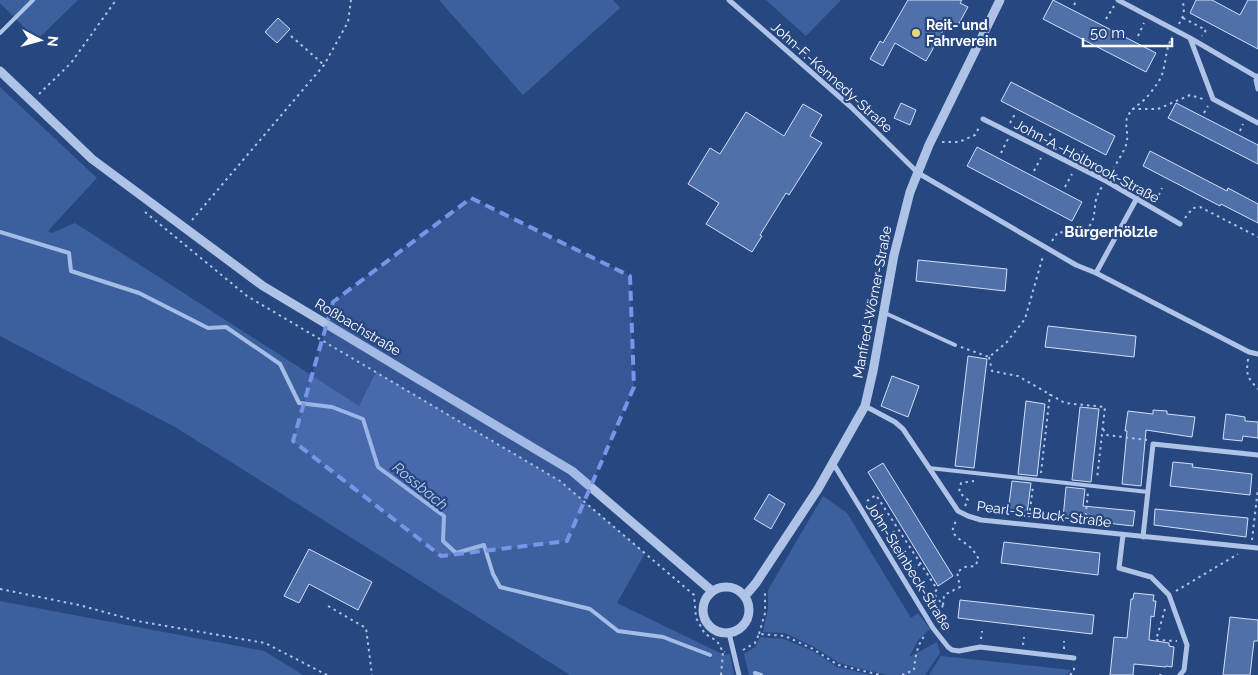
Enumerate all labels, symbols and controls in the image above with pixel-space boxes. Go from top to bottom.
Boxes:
north arrow [15,15,65,65]
scale bar [1083,15,1172,47]
place label: Reit- und Fahrverein [926,17,997,49]
street label: John-F.-Kennedy-Straße [768,18,896,136]
text: 50 m [1090,24,1125,42]
marker: Reit- und Fahrverein [910,27,922,39]
text: N [44,35,61,48]
street label: John-A.-Holbrook-Straße [1012,116,1162,206]
district label: Bürgerhölzle [1064,223,1158,241]
street label: Manfred-Wörner-Straße [849,225,895,379]
street label: Roßbachstraße [312,295,404,359]
water label: Rossbach [389,458,451,514]
street label: Pearl-S.-Buck-Straße [976,498,1112,530]
street label: John-Steinbeck-Straße [863,499,955,633]

